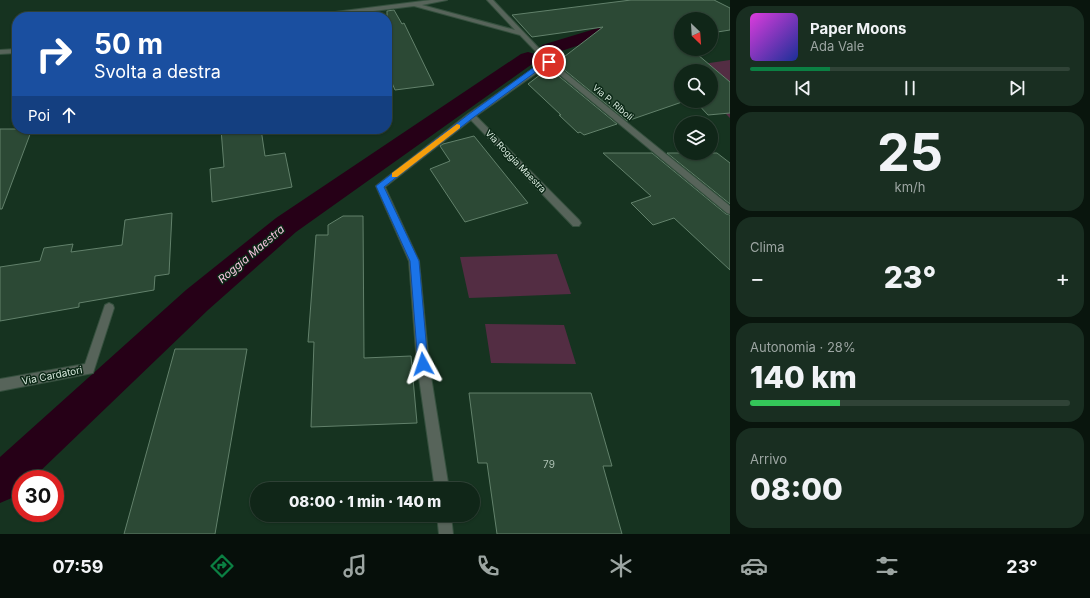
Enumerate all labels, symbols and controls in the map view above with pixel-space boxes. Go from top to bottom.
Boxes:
north arrow [674,12,718,56]
map controls [674,12,718,160]
text: Paper Moons [810,19,906,38]
text: 50 m [94,27,163,61]
icon: right [28,28,80,80]
text: Ada Vale [810,38,864,54]
pin [532,45,566,79]
icon: arrive [538,51,560,73]
text: Svolta a destra [94,61,221,82]
button: search [674,64,718,108]
icon: previous [792,77,814,99]
icon: pause [899,77,921,99]
icon: next [1006,77,1028,99]
street label: Via P. Riboli [590,82,636,122]
icon: ahead [58,104,80,126]
text: Poi [28,106,50,125]
button: layers [674,116,718,160]
text: 25 [877,121,943,184]
street label: Via Roggia Maestra [483,128,549,194]
text: km/h [895,179,925,195]
water label: Roggia Maestra [215,222,287,286]
text: Clima [750,239,784,255]
text: 23° [884,259,936,295]
text: − [750,265,765,291]
text: + [1055,265,1070,291]
text: Autonomia · 28% [750,339,856,355]
position arrow [402,343,444,385]
text: 140 km [750,359,857,395]
street label: Via Cardatori [21,363,83,387]
text: Arrivo [750,451,787,467]
house number: 79 [543,458,555,470]
speed limit sign: 30 [12,470,64,522]
text: 08:00 [750,471,843,507]
text: 08:00 · 1 min · 140 m [289,492,441,511]
icon: directions [208,552,236,580]
icon: music [341,552,369,580]
icon: phone [474,552,502,580]
icon: climate [607,552,635,580]
icon: car [740,552,768,580]
icon: filters [873,552,901,580]
text: 07:59 [53,556,103,577]
text: 23° [1006,556,1037,577]

